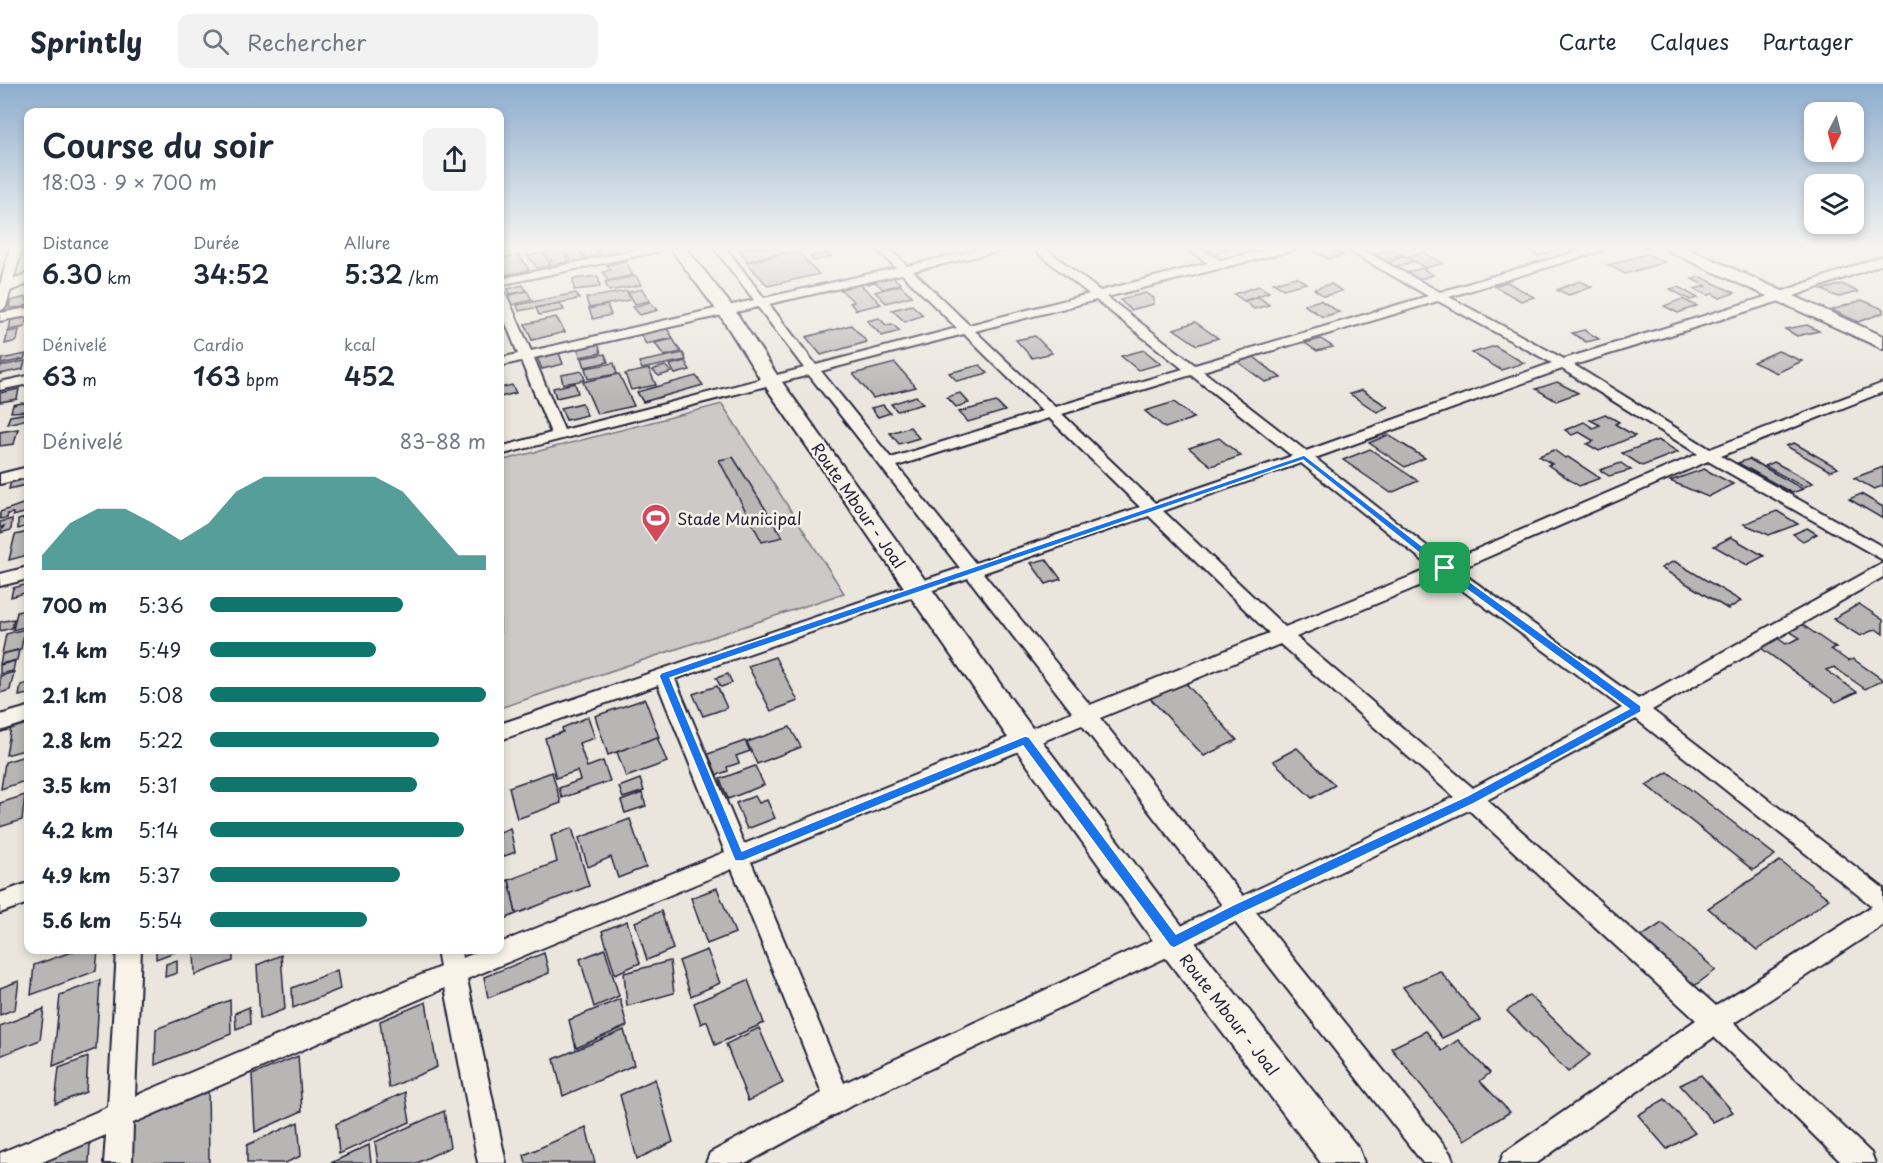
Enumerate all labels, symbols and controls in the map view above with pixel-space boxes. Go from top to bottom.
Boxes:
search box [178,14,598,68]
text: Sprintly [30,20,142,63]
icon: search [199,25,232,58]
text: Rechercher [247,25,367,58]
text: Carte [1559,25,1617,57]
text: Calques [1650,25,1729,57]
text: Partager [1762,25,1853,57]
north arrow [1804,102,1864,162]
map controls [1804,102,1864,234]
text: Course du soir [42,119,274,169]
button: share [423,128,486,191]
text: 18:03 · 9 × 700 m [42,167,217,197]
button: layers [1804,174,1864,234]
text: Distance [42,230,109,254]
text: Durée [193,230,240,254]
text: Allure [344,230,391,254]
text: 6.30 [42,254,102,293]
text: 34:52 [193,254,269,293]
text: 5:32 [344,254,403,293]
text: km [102,265,131,289]
text: /km [403,265,439,289]
text: Dénivelé [42,332,107,356]
text: Cardio [193,332,244,356]
text: kcal [344,332,376,356]
text: 63 [42,356,77,395]
text: 163 [193,356,241,395]
text: 452 [344,356,395,395]
text: m [77,367,97,391]
text: bpm [241,367,279,391]
text: Dénivelé [42,426,123,456]
text: 83–88 m [400,426,486,456]
street label: Route Mbour - Joal [806,437,912,573]
sports icon: Stade Municipal [640,502,672,544]
place label: Stade Municipal [677,506,802,530]
pin [1419,542,1470,593]
icon: arrive [1428,551,1461,584]
text: 700 m [42,590,107,620]
text: 5:36 [138,590,184,620]
text: 1.4 km [42,635,108,665]
text: 5:49 [138,635,181,665]
text: 2.1 km [42,680,107,710]
text: 5:08 [138,680,184,710]
text: 2.8 km [42,725,111,755]
text: 5:22 [138,725,183,755]
text: 3.5 km [42,770,111,800]
text: 5:31 [138,770,178,800]
text: 4.2 km [42,815,113,845]
text: 5:14 [138,815,179,845]
text: 4.9 km [42,860,111,890]
text: 5:37 [138,860,180,890]
text: 5.6 km [42,905,111,935]
text: 5:54 [138,905,183,935]
street label: Route Mbour - Joal [1175,948,1285,1080]

